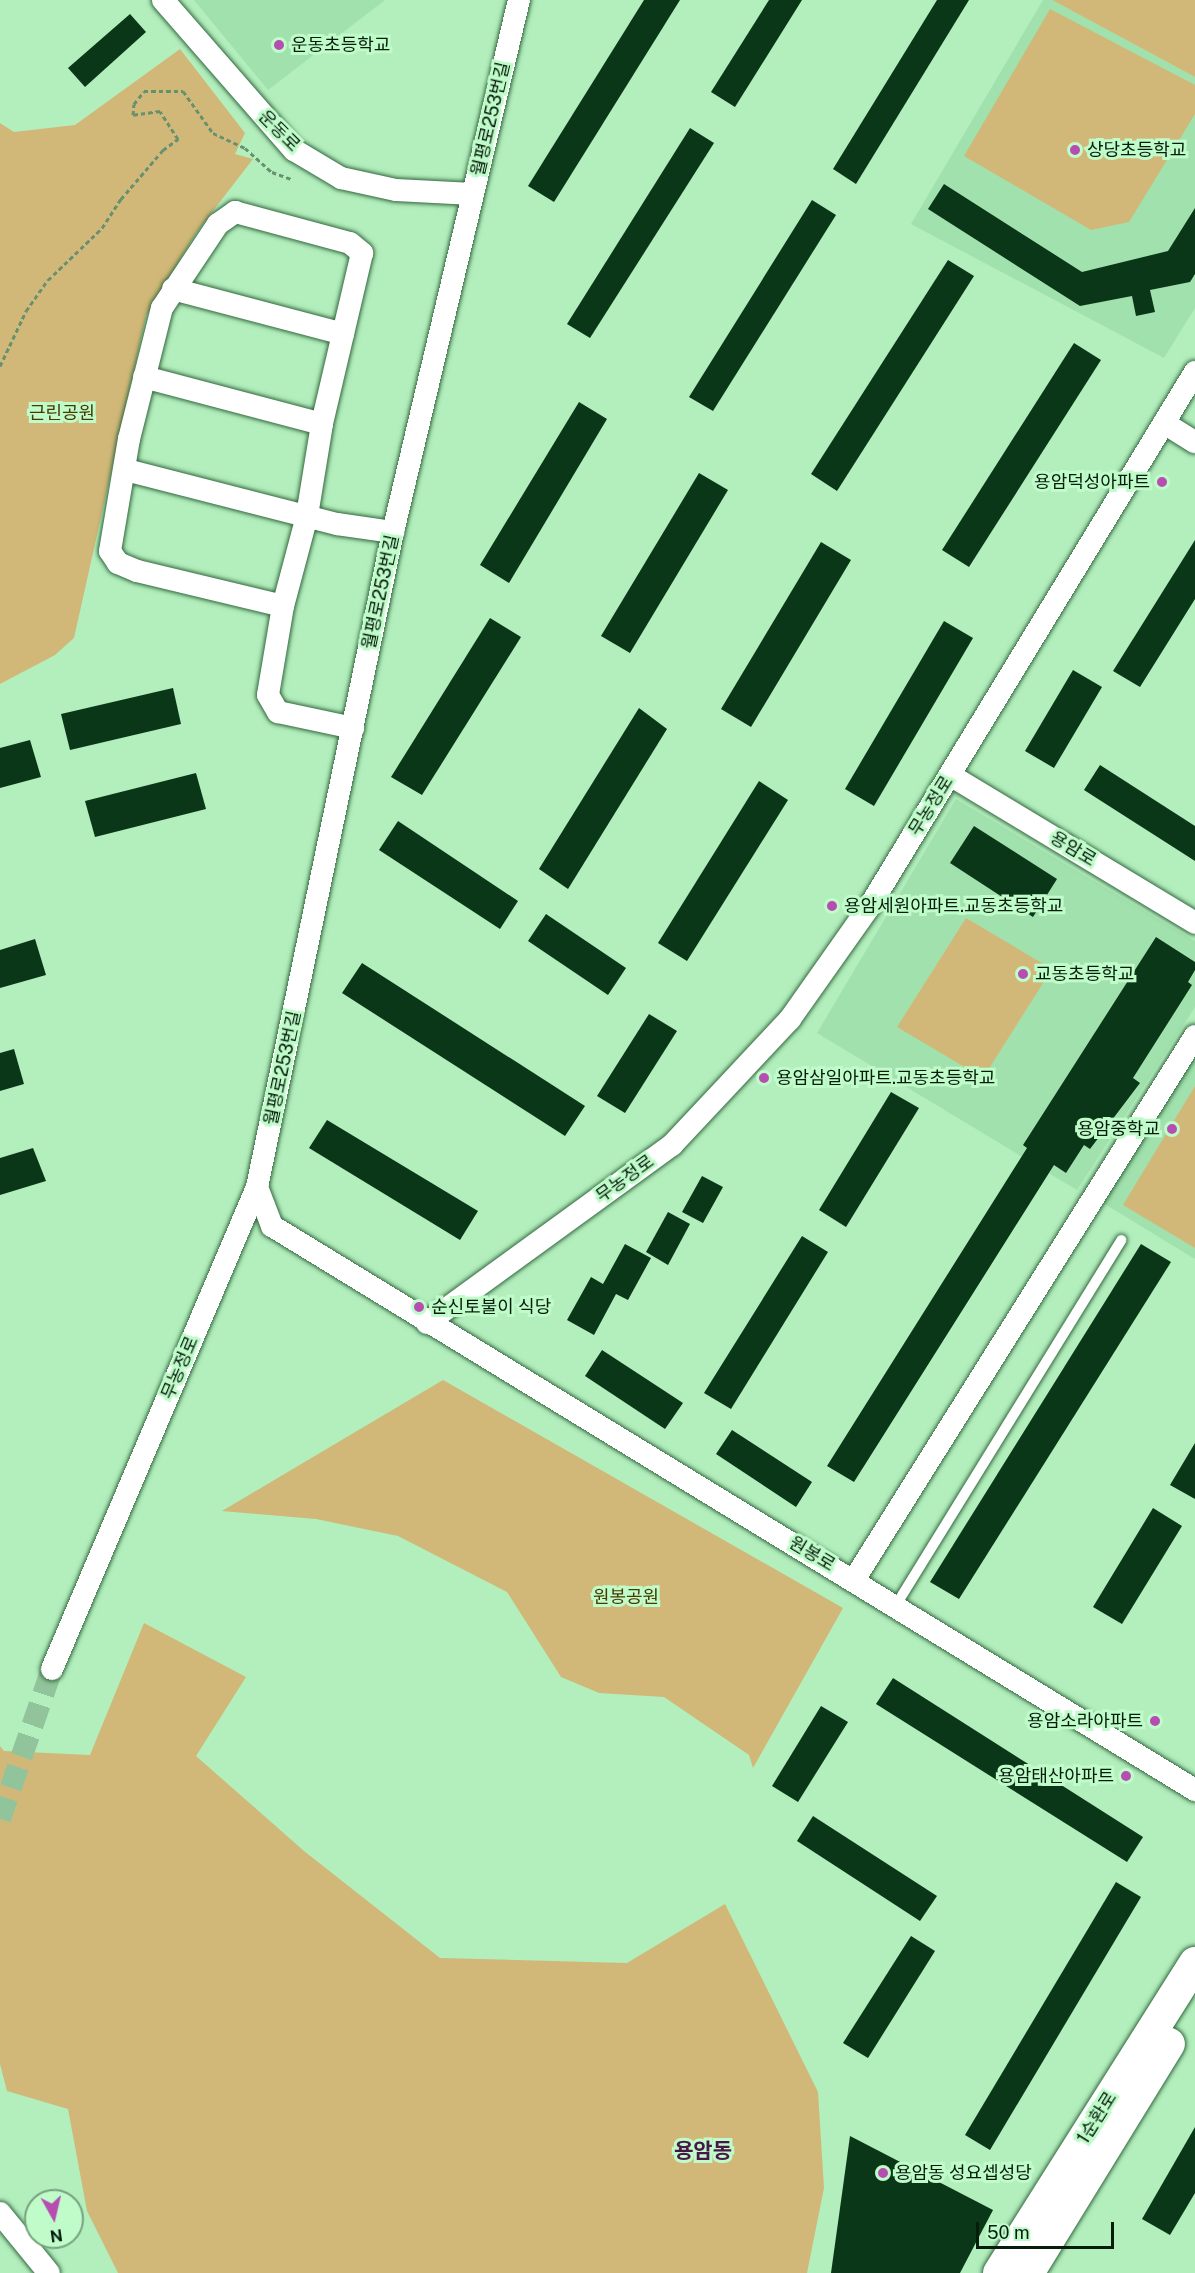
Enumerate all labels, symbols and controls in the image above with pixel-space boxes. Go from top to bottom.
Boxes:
place label: 운동초등학교 [291,34,390,56]
marker: 운동초등학교 [272,38,286,52]
street label: 월평로253번길 [467,60,515,178]
street label: 운동로 [254,106,304,156]
place label: 상당초등학교 [1087,139,1186,161]
marker: 상당초등학교 [1068,143,1082,157]
park label: 근린공원 [29,402,95,424]
place label: 용암덕성아파트 [1034,471,1150,493]
marker: 용암덕성아파트 [1155,475,1169,489]
street label: 월평로253번길 [358,533,404,651]
street label: 무농정로 [904,772,958,840]
street label: 용암로 [1046,827,1100,871]
place label: 용암세원아파트.교동초등학교 [844,895,1063,917]
marker: 용암세원아파트.교동초등학교 [825,899,839,913]
place label: 교동초등학교 [1035,963,1134,985]
marker: 교동초등학교 [1016,967,1030,981]
street label: 월평로253번길 [260,1009,306,1127]
place label: 용암삼일아파트.교동초등학교 [776,1067,995,1089]
marker: 용암삼일아파트.교동초등학교 [757,1071,771,1085]
place label: 용암중학교 [1077,1118,1160,1140]
marker: 용암중학교 [1165,1122,1179,1136]
street label: 무농정로 [592,1151,658,1207]
place label: 순신토불이 식당 [431,1296,551,1318]
marker: 순신토불이 식당 [412,1300,426,1314]
street label: 무농정로 [157,1333,203,1403]
street label: 원봉로 [785,1532,839,1576]
park label: 원봉공원 [593,1586,659,1608]
place label: 용암소라아파트 [1027,1710,1143,1732]
marker: 용암소라아파트 [1148,1714,1162,1728]
place label: 용암태산아파트 [998,1765,1114,1787]
marker: 용암태산아파트 [1119,1769,1133,1783]
street label: 1순환로 [1073,2088,1121,2148]
district label: 용암동 [674,2138,732,2164]
place label: 용암동 성요셉성당 [895,2162,1032,2184]
marker: 용암동 성요셉성당 [876,2166,890,2180]
north arrow [24,2189,84,2249]
scale bar [979,2210,1117,2248]
text: 50 m [987,2222,1030,2243]
text: N [49,2225,64,2246]

